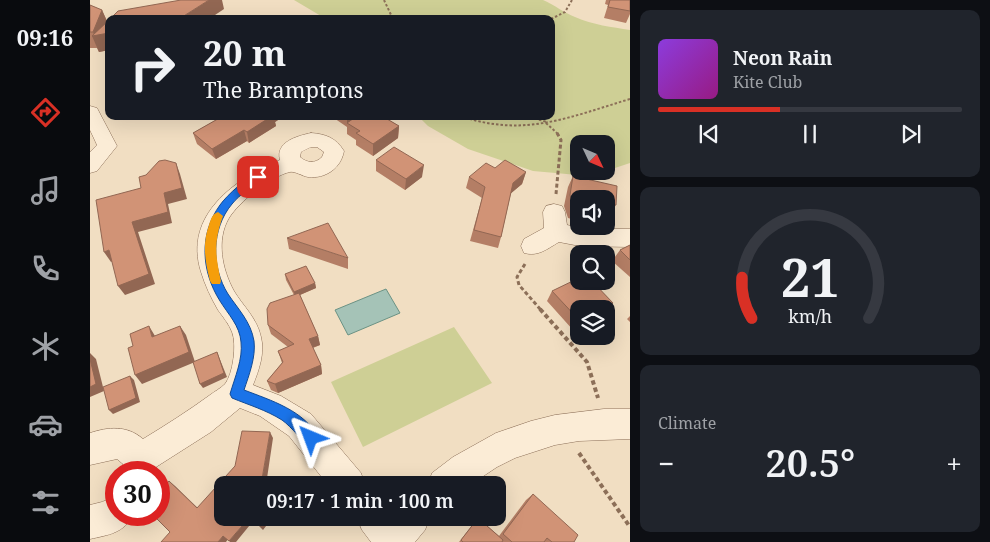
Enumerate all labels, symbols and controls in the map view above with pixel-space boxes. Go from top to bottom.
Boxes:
text: 09:16 [17,22,73,52]
text: 20 m [203,29,286,76]
icon: right [120,35,185,100]
text: Neon Rain [733,45,832,71]
text: Kite Club [733,71,802,93]
text: The Bramptons [203,74,364,104]
icon: directions [28,95,63,130]
icon: previous [695,120,723,148]
icon: pause [796,120,824,148]
icon: next [897,120,925,148]
north arrow [570,135,615,180]
map controls [570,135,615,345]
pin [237,156,279,198]
icon: arrive [244,163,272,191]
icon: music [28,173,63,208]
button: sound [570,190,615,235]
text: 21 [781,241,839,312]
button: search [570,245,615,290]
icon: phone [28,251,63,286]
button: layers [570,300,615,345]
text: km/h [788,304,832,328]
icon: climate [28,329,63,364]
icon: car [28,407,63,442]
position arrow [284,411,336,463]
text: Climate [658,412,716,434]
text: 20.5° [765,436,855,488]
text: − [658,444,674,482]
text: + [946,444,962,482]
speed limit sign: 30 [105,461,170,526]
icon: filters [28,485,63,520]
text: 09:17 · 1 min · 100 m [266,488,454,514]

